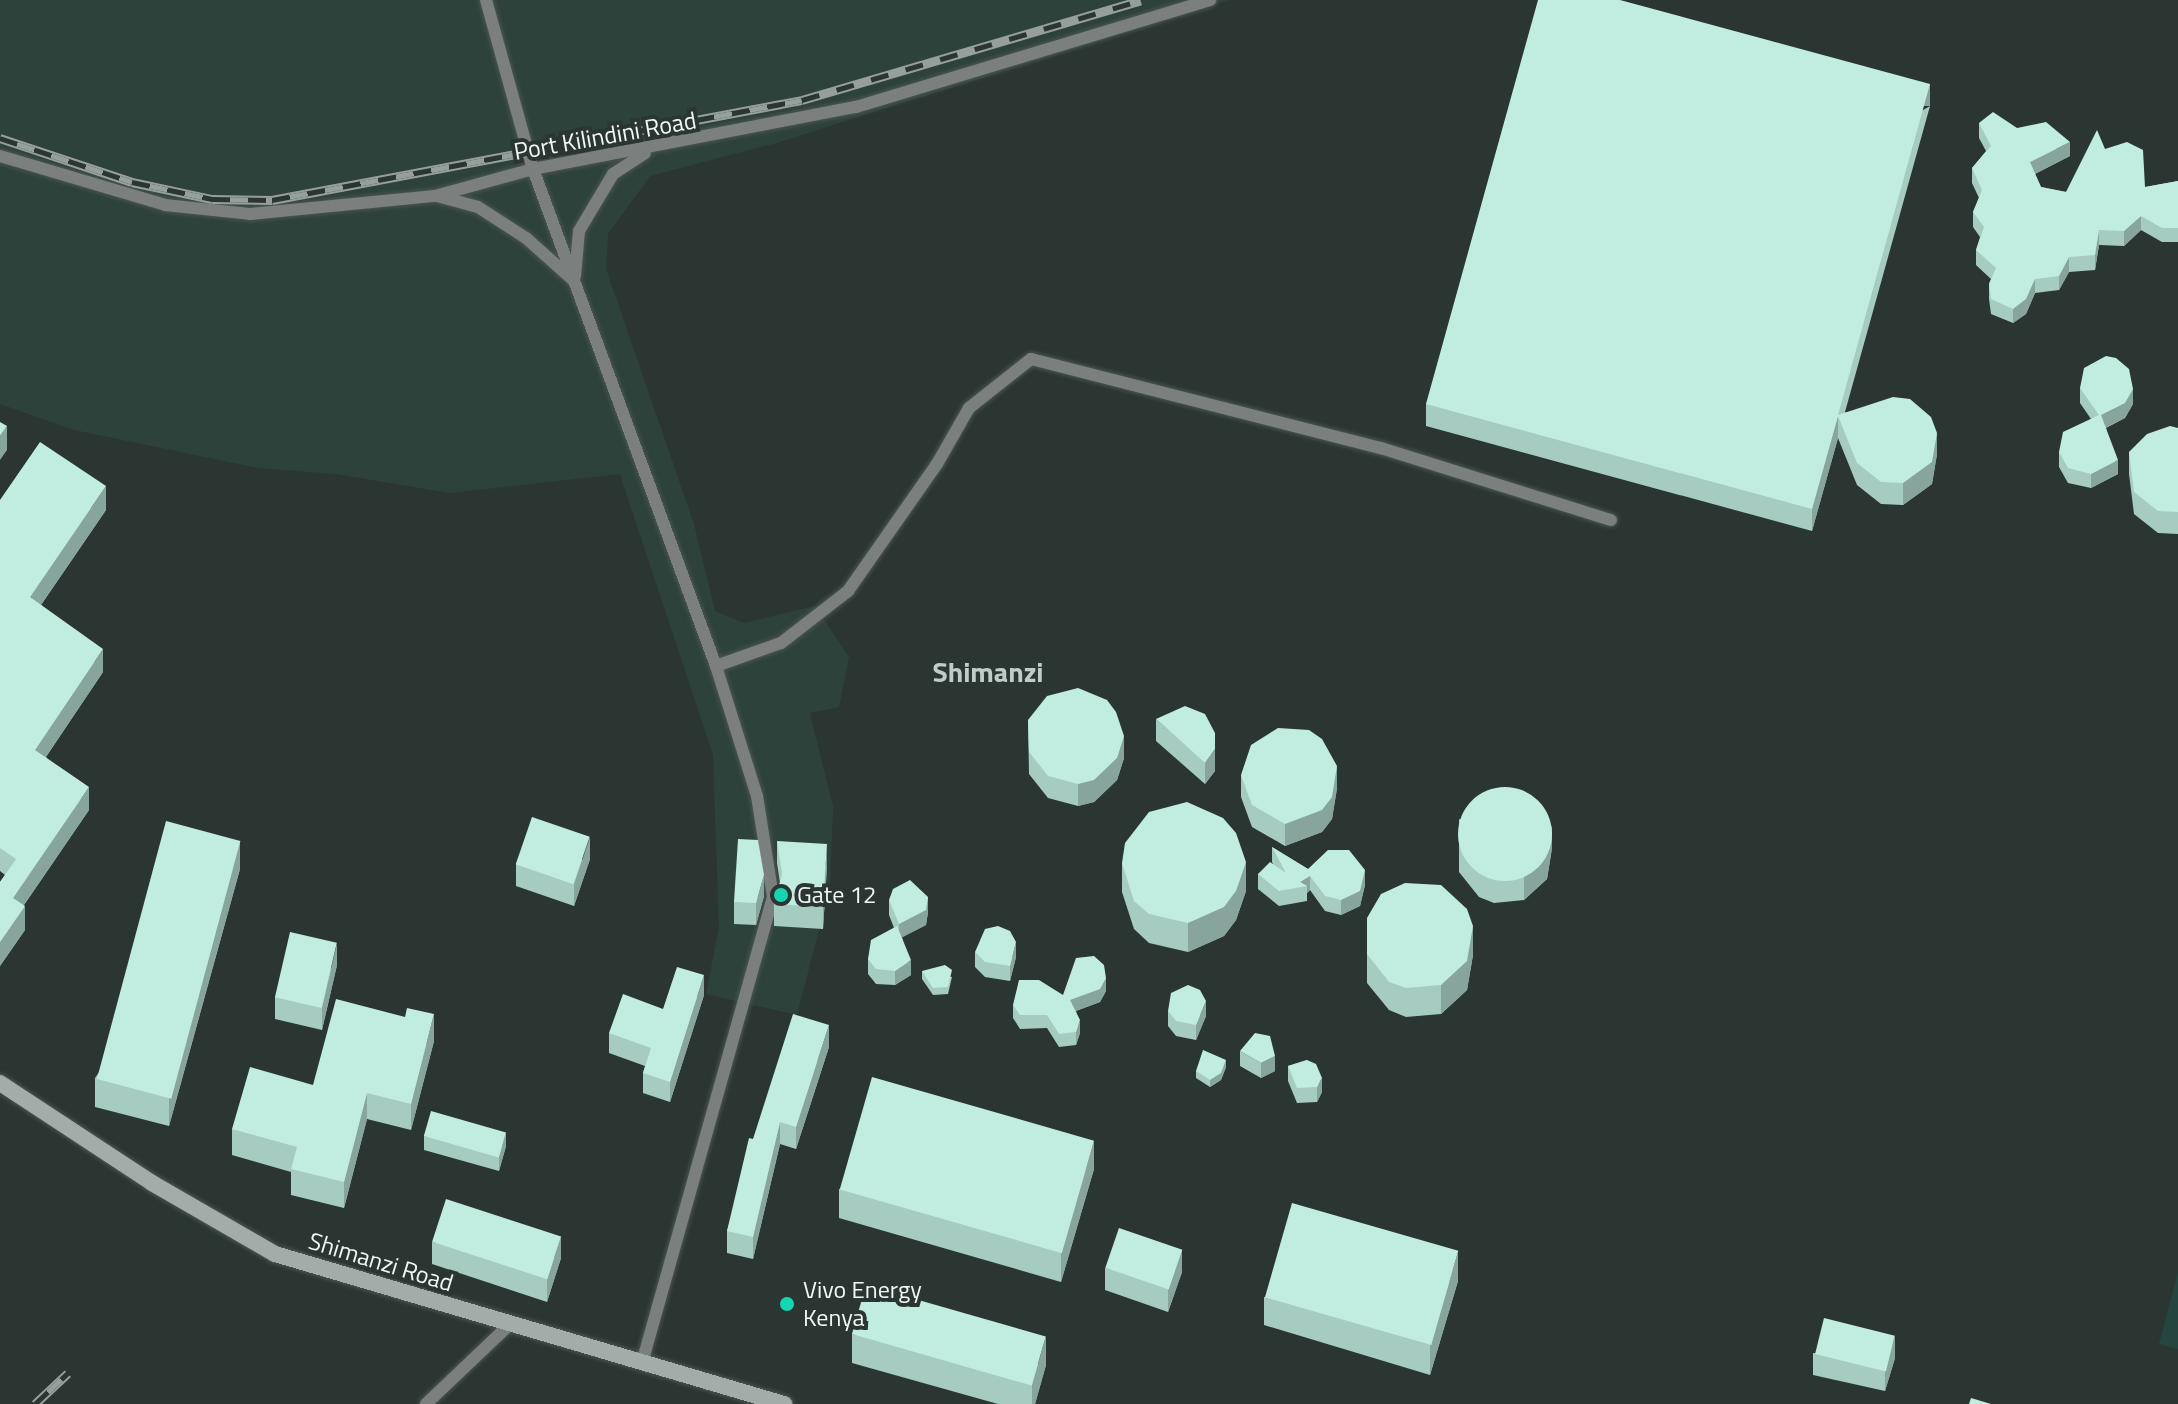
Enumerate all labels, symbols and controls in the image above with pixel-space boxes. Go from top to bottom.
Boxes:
street label: Port Kilindini Road [512,106,698,166]
district label: Shimanzi [932,655,1044,689]
place label: Gate 12 [797,881,877,909]
marker: Gate 12 [772,886,790,904]
street label: Shimanzi Road [305,1226,457,1298]
place label: Vivo Energy Kenya [803,1276,922,1332]
marker: Vivo Energy Kenya [778,1295,796,1313]

